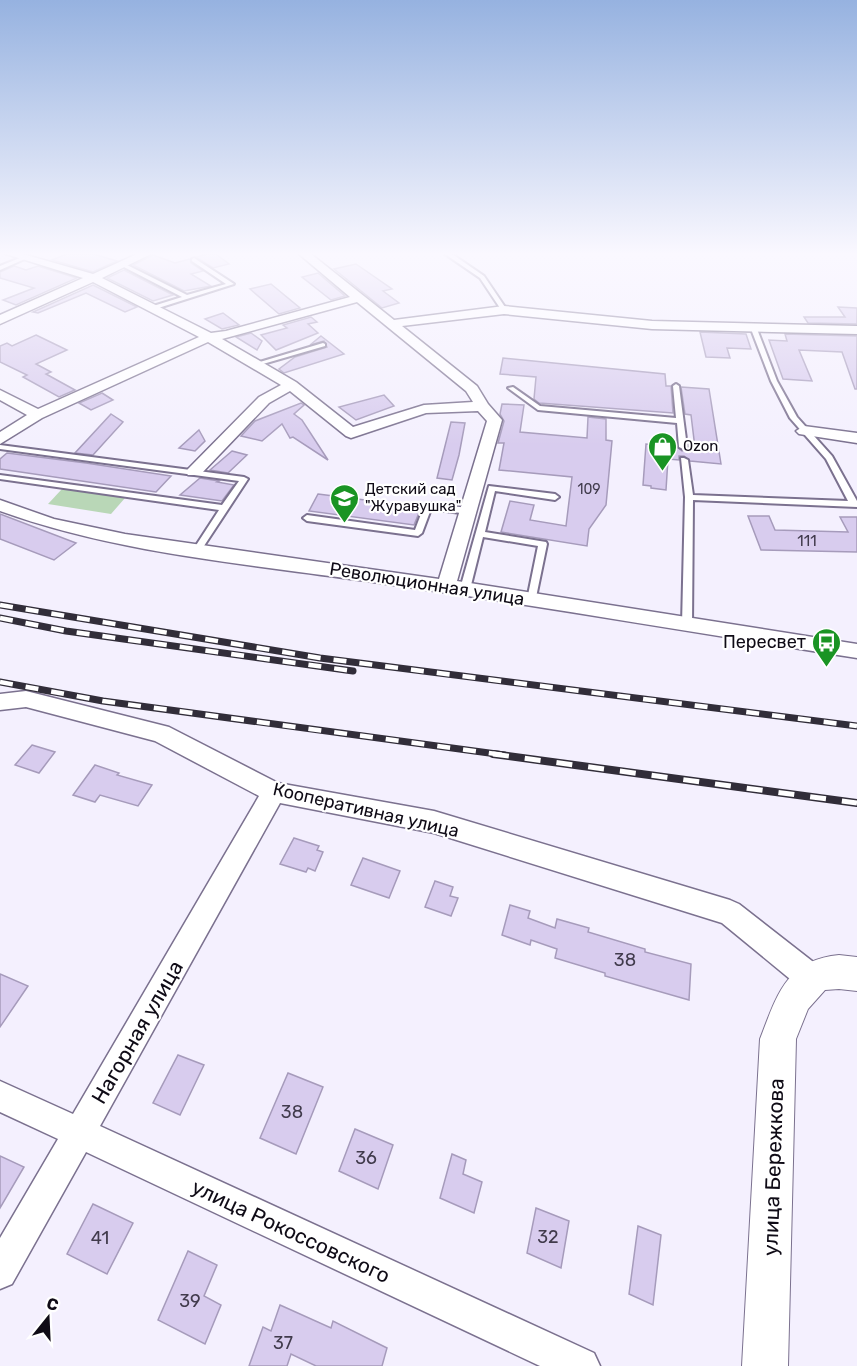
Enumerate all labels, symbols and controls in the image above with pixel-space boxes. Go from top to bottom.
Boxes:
shop icon: Ozon [646,430,678,472]
place label: Ozon [683,437,718,455]
place label: Детский сад "Журавушка" [365,480,461,515]
house number: 109 [577,481,601,498]
school or university icon: Детский сад "Журавушка" [328,482,360,524]
house number: 111 [797,532,817,550]
street label: Революционная улица [328,558,526,610]
bus stop icon: Пересвет [811,626,843,668]
place label: Пересвет [723,631,806,653]
street label: Кооперативная улица [271,778,461,842]
house number: 38 [614,949,636,971]
street label: Нагорная улица [86,956,188,1108]
street label: улица Бережкова [757,1078,789,1256]
house number: 38 [281,1101,303,1123]
house number: 36 [355,1147,377,1169]
street label: улица Рокоссовского [188,1174,394,1288]
house number: 32 [537,1226,559,1248]
house number: 41 [91,1227,109,1249]
north arrow [18,1288,78,1348]
house number: 39 [179,1290,201,1312]
text: С [44,1293,61,1315]
house number: 37 [273,1332,293,1354]

